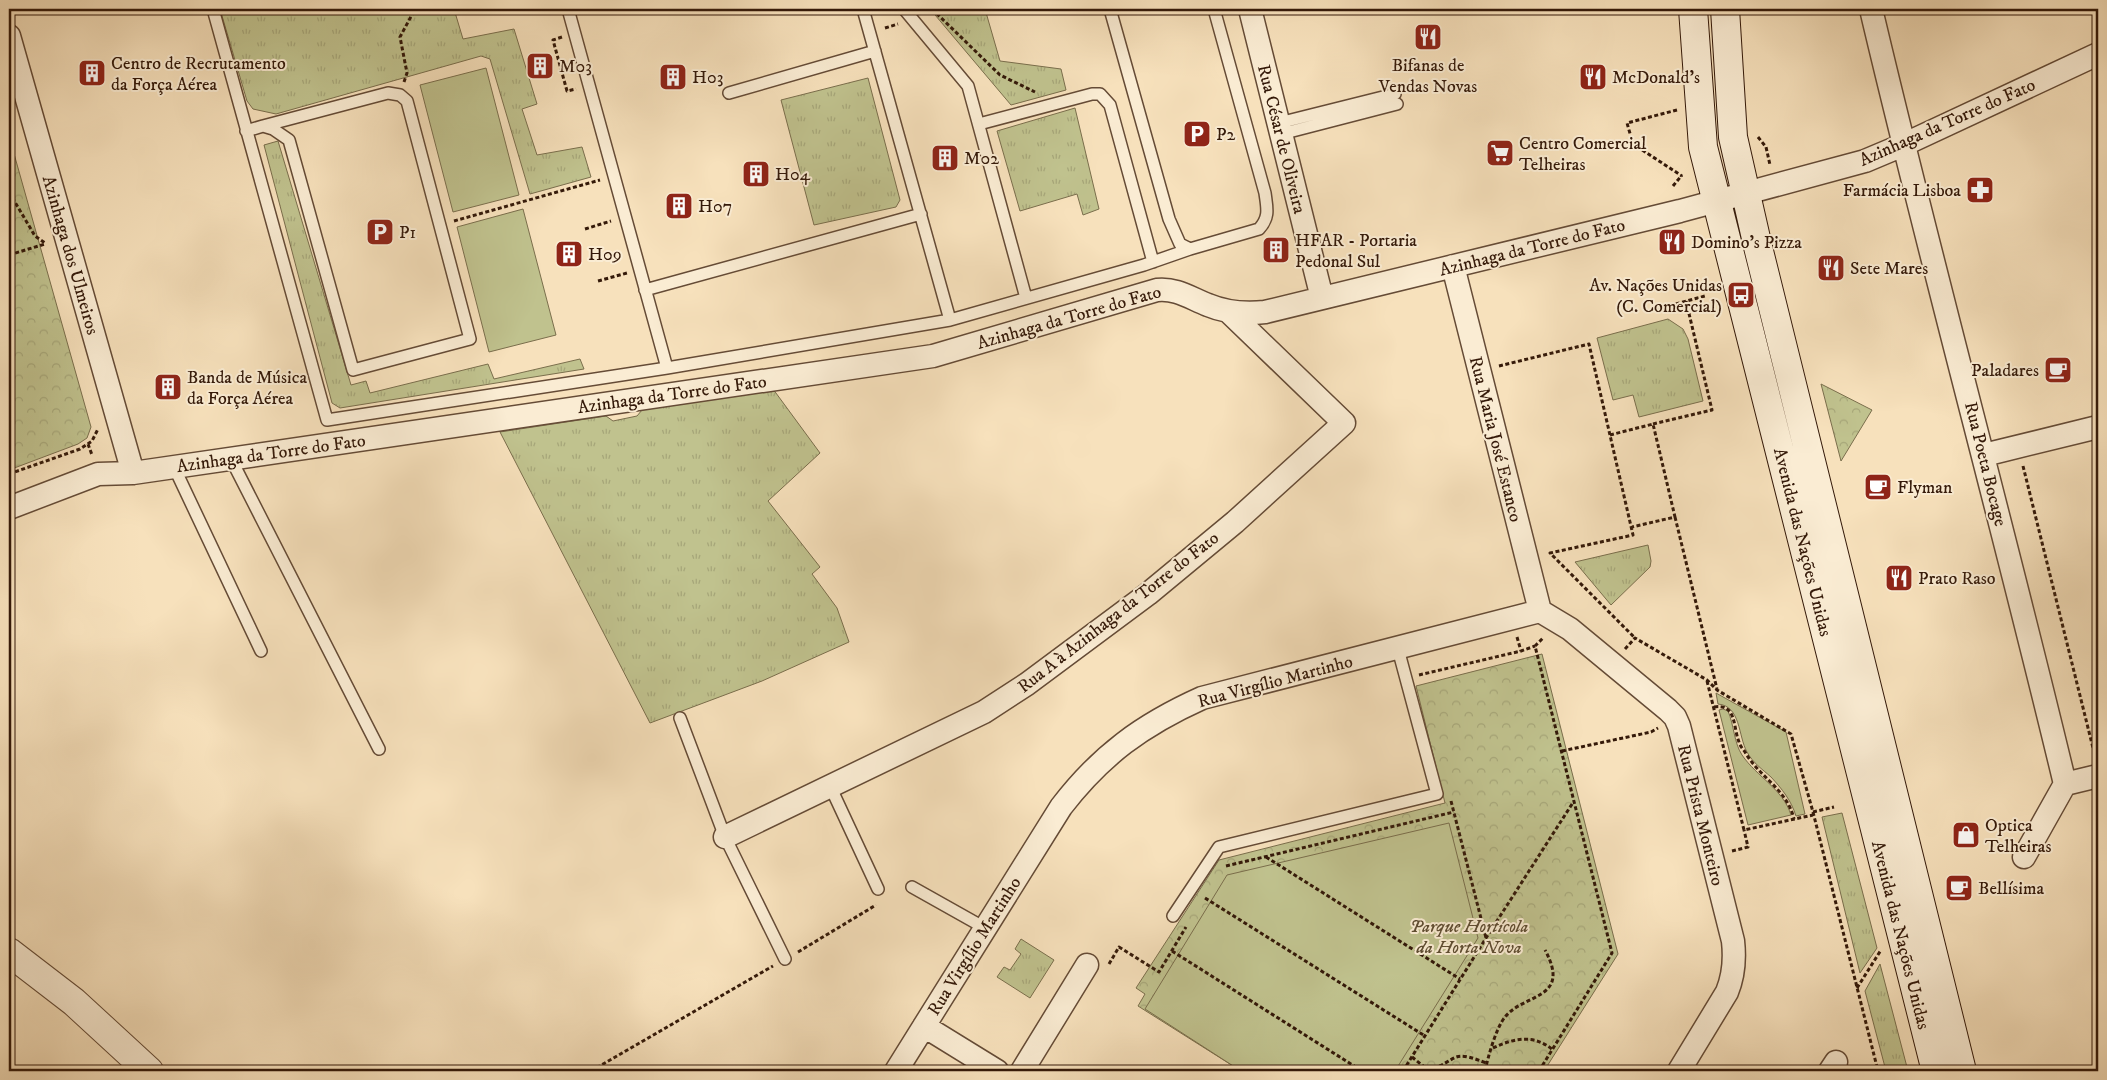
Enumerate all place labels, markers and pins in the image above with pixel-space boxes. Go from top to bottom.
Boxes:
restaurant icon: Bifanas de Vendas Novas [1413,22,1443,52]
building icon: M03 [525,51,555,81]
place label: Centro de Recrutamento da Força Aérea [111,53,286,96]
place label: Bifanas de Vendas Novas [1378,55,1477,98]
place label: M03 [559,56,592,78]
building icon: Centro de Recrutamento da Força Aérea [77,58,107,88]
building icon: H03 [658,62,688,92]
restaurant icon: McDonald's [1578,62,1608,92]
place label: H03 [692,67,724,89]
place label: McDonald's [1612,67,1700,89]
parking icon: P2 [1182,119,1212,149]
place label: P2 [1216,124,1235,146]
place label: Centro Comercial Telheiras [1519,133,1647,176]
supermarket icon: Centro Comercial Telheiras [1485,138,1515,168]
building icon: M02 [930,143,960,173]
place label: M02 [964,148,999,170]
building icon: H04 [741,159,771,189]
place label: H04 [775,164,811,186]
pharmacy icon: Farmácia Lisboa [1965,175,1995,205]
place label: Farmácia Lisboa [1843,180,1961,202]
building icon: H07 [664,191,694,221]
place label: H07 [698,196,732,218]
parking icon: P1 [365,217,395,247]
place label: P1 [399,222,416,244]
restaurant icon: Domino's Pizza [1657,227,1687,257]
place label: HFAR - Portaria Pedonal Sul [1295,230,1417,273]
place label: Domino's Pizza [1691,232,1802,254]
building icon: HFAR - Portaria Pedonal Sul [1261,235,1291,265]
building icon: H09 [554,239,584,269]
place label: H09 [588,244,622,266]
restaurant icon: Sete Mares [1816,253,1846,283]
place label: Sete Mares [1850,258,1928,280]
place label: Av. Nações Unidas (C. Comercial) [1589,275,1722,318]
bus stop icon: Av. Nações Unidas (C. Comercial) [1726,280,1756,310]
cafe icon: Paladares [2043,355,2073,385]
place label: Paladares [1971,360,2039,382]
place label: Banda de Música da Força Aérea [187,367,307,410]
building icon: Banda de Música da Força Aérea [153,372,183,402]
cafe icon: Flyman [1863,472,1893,502]
place label: Flyman [1897,477,1953,499]
restaurant icon: Prato Raso [1884,563,1914,593]
place label: Prato Raso [1918,568,1996,590]
place label: Optica Telheiras [1985,815,2052,858]
shop icon: Optica Telheiras [1951,820,1981,850]
cafe icon: Bellísima [1944,873,1974,903]
place label: Bellísima [1978,878,2044,900]

